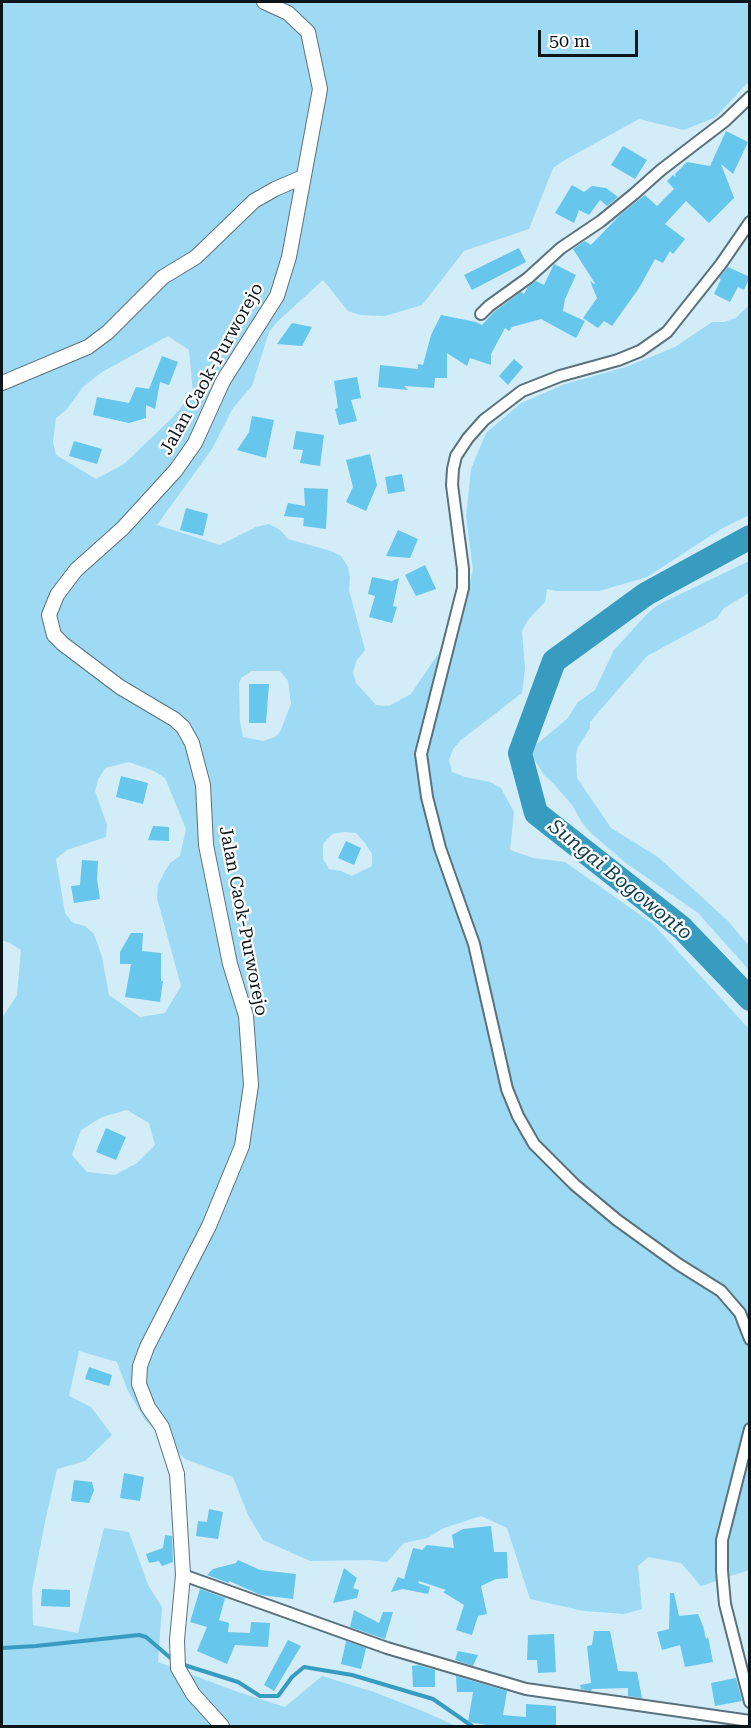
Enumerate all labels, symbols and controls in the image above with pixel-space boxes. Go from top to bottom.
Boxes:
scale bar [541,18,642,56]
text: 50 m [549,30,590,51]
street label: Jalan Caok-Purworejo [156,279,268,459]
water label: Sungai Bogowonto [543,815,697,945]
street label: Jalan Caok-Purworejo [214,824,272,1018]

